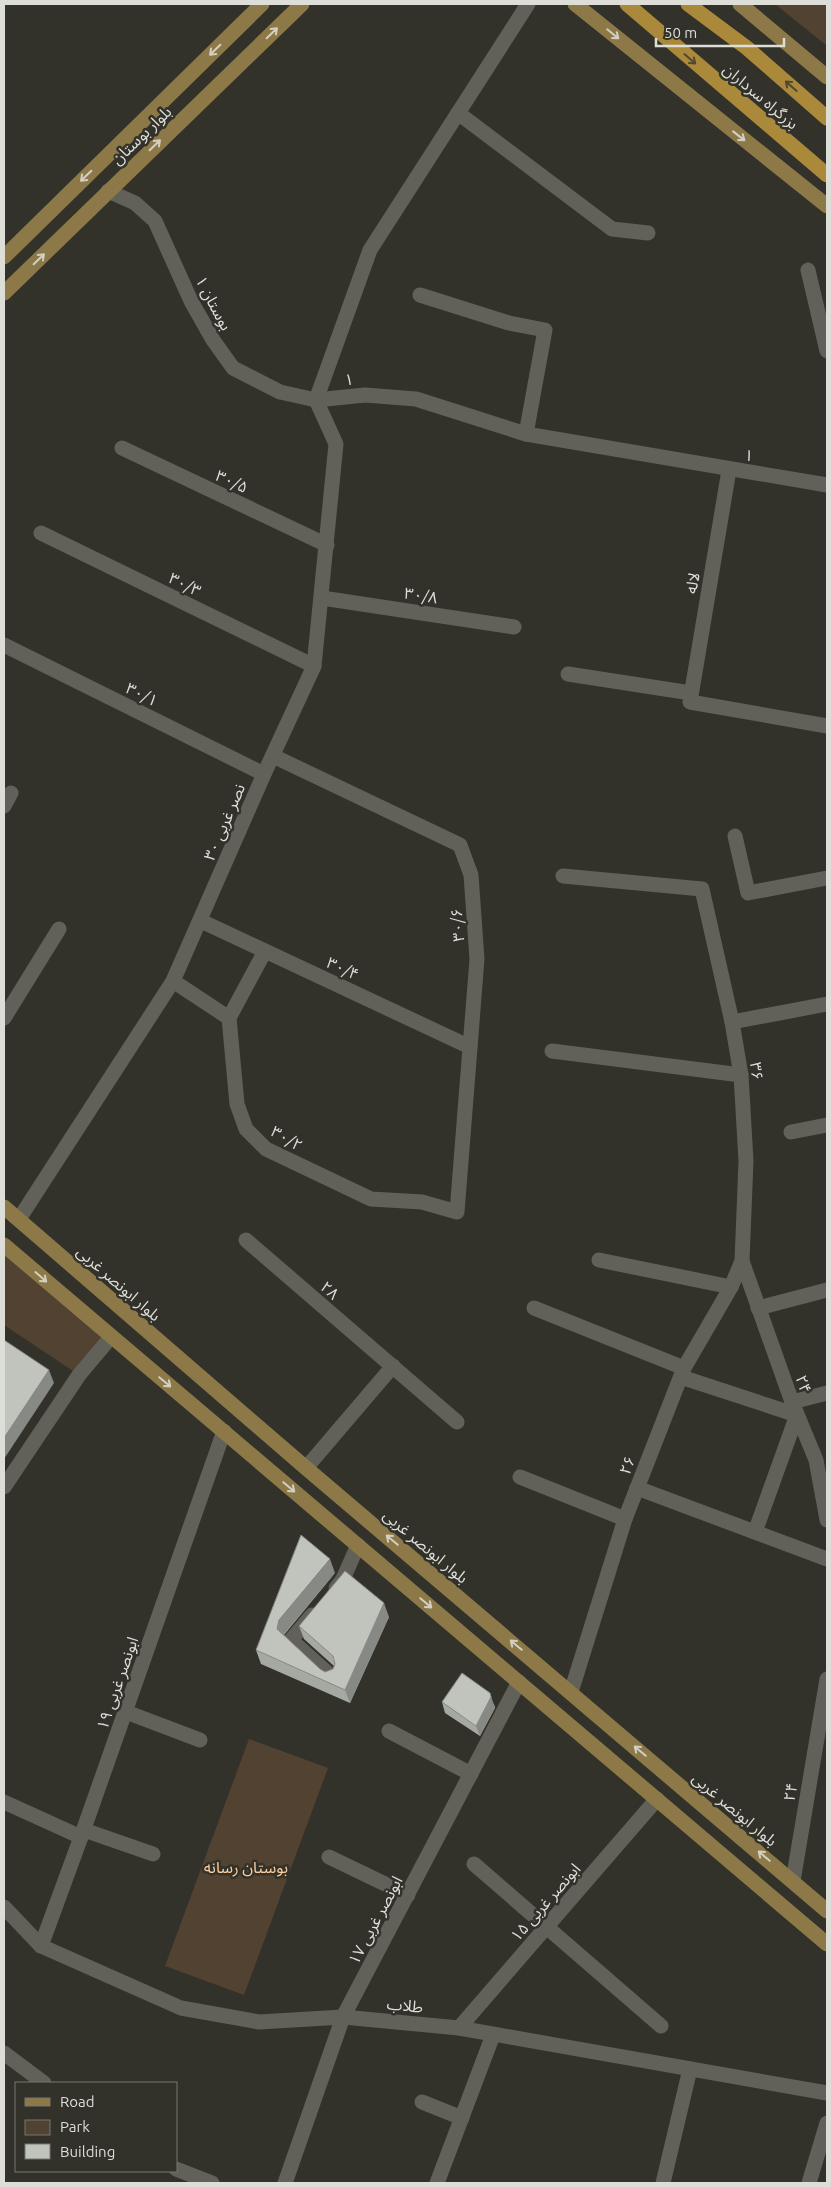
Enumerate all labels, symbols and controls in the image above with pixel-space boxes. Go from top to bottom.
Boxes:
scale bar [656,15,784,47]
text: 50 m [664,24,697,41]
one-way arrow [266,27,279,39]
one-way arrow [606,29,619,40]
one-way arrow [209,44,221,56]
one-way arrow [683,53,696,64]
street label: بزرگراه سرداران [719,59,802,133]
one-way arrow [784,80,797,92]
street label: بلوار بوستان [107,102,175,169]
one-way arrow [733,131,746,142]
one-way arrow [149,139,162,151]
one-way arrow [80,170,92,182]
one-way arrow [32,253,44,265]
street label: بوستان ۱ [191,273,236,334]
street label: ۱ [344,370,354,388]
street label: ۱ [743,445,755,465]
street label: ۳۰/۵ [213,466,251,496]
street label: ۳۰/۳ [166,569,204,599]
street label: لاله [681,571,703,595]
street label: ۳۰/۸ [403,584,439,606]
street label: ۳۰/۱ [123,679,161,709]
street label: نصر غربی ۳۰ [200,781,249,863]
street label: ۳۰/۶ [447,908,467,942]
street label: ۳۰/۴ [324,953,362,983]
street label: ۳۶ [747,1061,767,1081]
street label: ۳۰/۲ [268,1122,306,1154]
street label: بلوار ابونصر غربی [73,1242,165,1325]
one-way arrow [34,1271,47,1283]
street label: ۲۸ [317,1277,343,1303]
street label: ۲۴ [792,1372,816,1396]
one-way arrow [158,1376,171,1388]
street label: ۲۶ [615,1453,639,1477]
one-way arrow [282,1481,295,1493]
street label: بلوار ابونصر غربی [379,1505,472,1587]
one-way arrow [386,1535,399,1546]
one-way arrow [419,1598,432,1609]
street label: ابونصر غربی ۱۹ [93,1634,142,1732]
one-way arrow [510,1640,523,1651]
one-way arrow [634,1745,647,1756]
street label: بلوار ابونصر غربی [688,1768,781,1850]
street label: ۲۴ [780,1781,800,1803]
one-way arrow [757,1851,770,1862]
park label: بوستان رسانه [204,1858,288,1877]
street label: ابونصر غربی ۱۵ [506,1859,584,1945]
street label: ابونصر غربی ۱۷ [344,1873,407,1968]
street label: طلاب [386,1994,424,2016]
legend [15,2082,178,2172]
text: Road [60,2093,95,2110]
text: Park [60,2118,90,2135]
text: Building [60,2143,115,2160]

